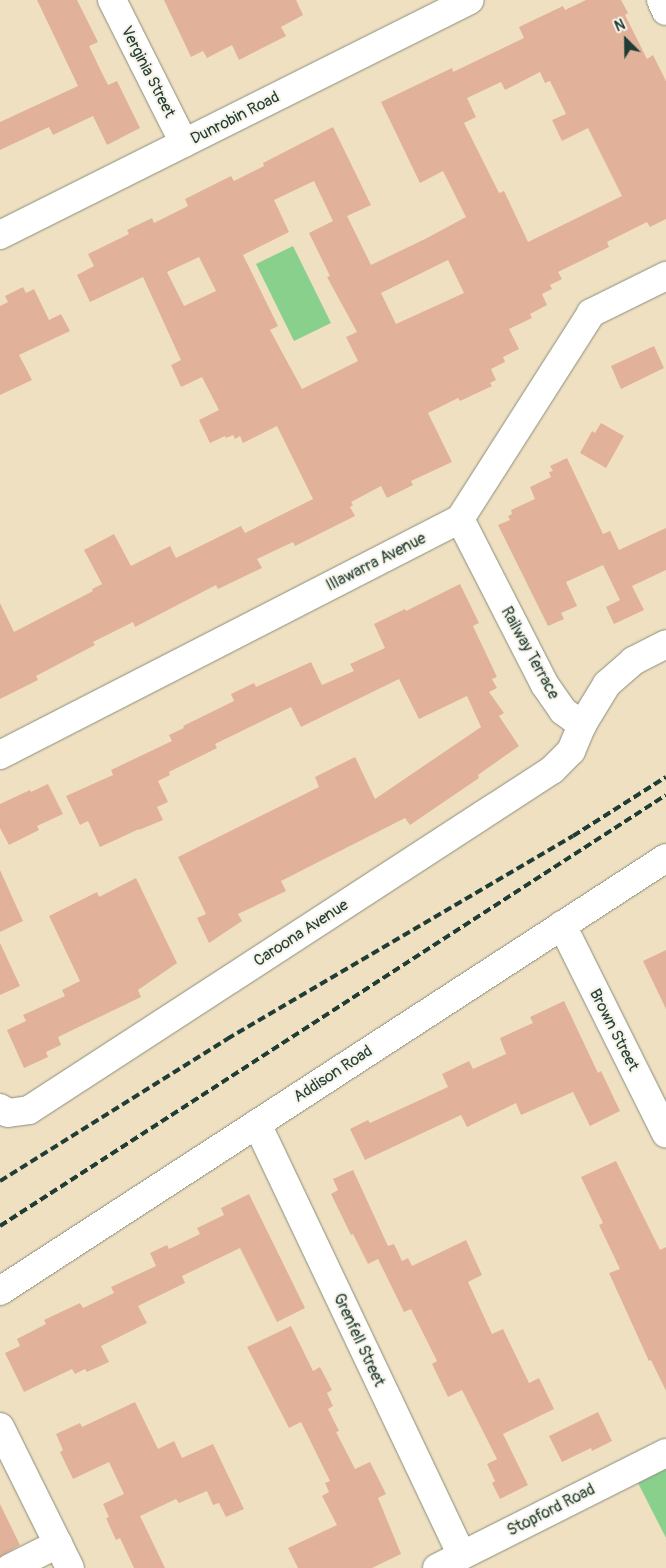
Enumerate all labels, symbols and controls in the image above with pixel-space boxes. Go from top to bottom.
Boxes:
north arrow [601,15,651,65]
text: N [612,16,628,35]
street label: Verginia Street [117,23,179,121]
street label: Dunrobin Road [187,87,283,149]
street label: Illawarra Avenue [323,529,429,595]
street label: Railway Terrace [497,603,563,703]
street label: Caroona Avenue [250,895,352,971]
street label: Brown Street [585,986,643,1074]
street label: Addison Road [290,1041,376,1107]
street label: Grenfell Street [329,1290,389,1390]
street label: Stopford Road [504,1480,598,1540]

